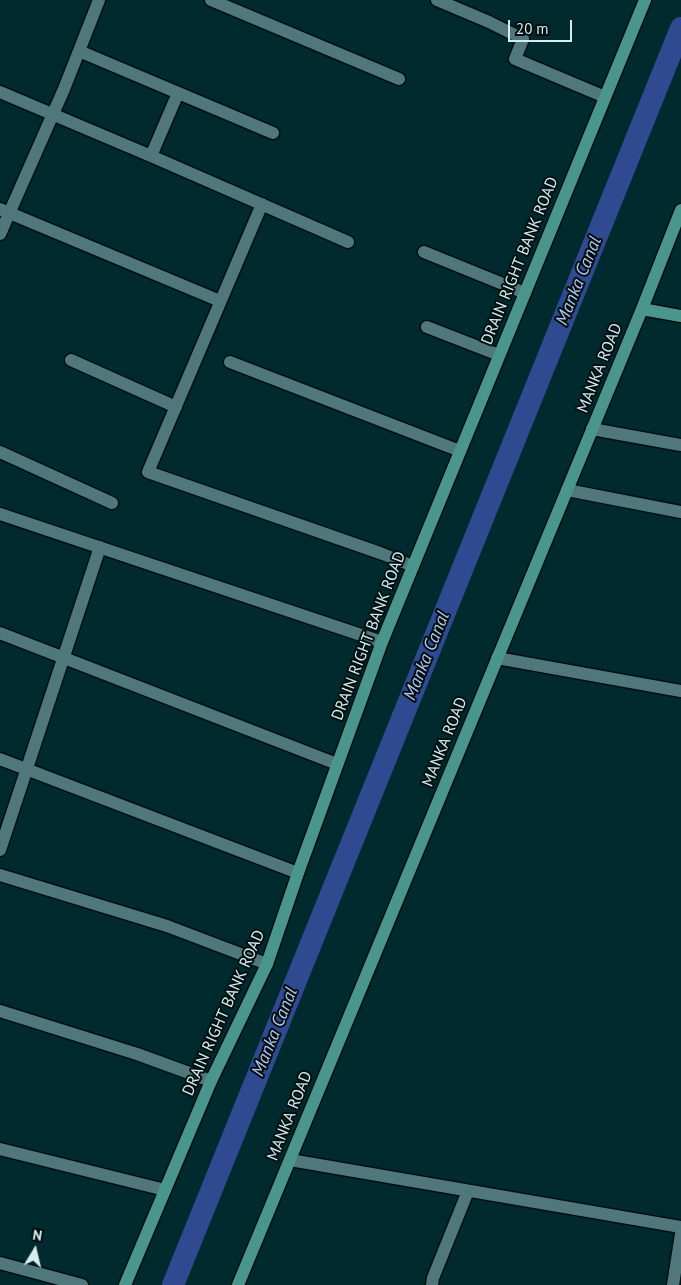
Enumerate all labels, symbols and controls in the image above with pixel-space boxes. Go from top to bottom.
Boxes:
scale bar [511,10,575,42]
text: 20 m [516,19,549,38]
street label: DRAIN RIGHT BANK ROAD [478,174,562,348]
water label: Manka Canal [551,233,607,329]
street label: MANKA ROAD [573,320,627,416]
street label: DRAIN RIGHT BANK ROAD [328,549,410,723]
water label: Manka Canal [399,608,455,704]
street label: MANKA ROAD [418,694,472,790]
street label: DRAIN RIGHT BANK ROAD [179,927,269,1099]
water label: Manka Canal [247,984,303,1080]
street label: MANKA ROAD [263,1068,317,1164]
north arrow [10,1225,60,1275]
text: N [31,1226,43,1245]

